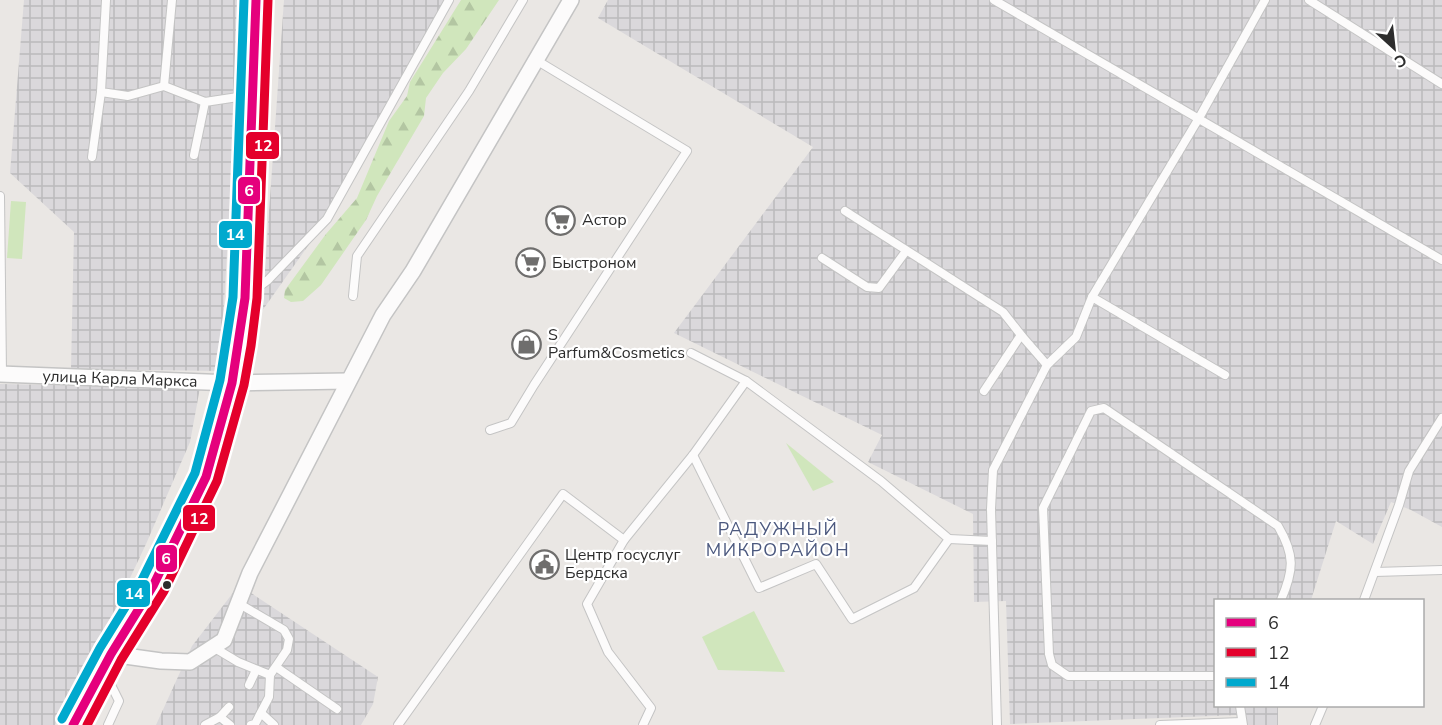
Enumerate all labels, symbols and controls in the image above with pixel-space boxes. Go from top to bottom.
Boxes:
north arrow [1364,18,1424,78]
text: С [1390,48,1410,73]
line badge: 12 [245,131,280,160]
text: 12 [253,135,273,157]
line badge: 6 [237,176,261,205]
text: 6 [244,180,254,202]
supermarket icon: Астор [545,204,577,236]
place label: Астор [582,209,627,231]
line badge: 14 [218,220,253,249]
text: 14 [225,224,245,246]
supermarket icon: Быстроном [515,247,547,279]
place label: Быстроном [552,252,636,274]
place label: S Parfum&Cosmetics [548,324,685,364]
shop icon: S Parfum&Cosmetics [511,328,543,360]
street label: улица Карла Маркса [42,365,198,393]
line badge: 12 [182,504,216,532]
text: 12 [189,508,209,530]
district label: РАДУЖНЫЙ МИКРОРАЙОН [706,517,850,562]
line badge: 6 [155,544,178,573]
place label: Центр госуслуг Бердска [565,544,680,584]
text: 6 [161,548,171,570]
public building icon: Центр госуслуг Бердска [528,548,560,580]
line badge: 14 [116,579,151,608]
unlabelled marker [161,579,173,591]
text: 14 [124,583,144,605]
legend [1214,599,1424,707]
text: 6 [1268,611,1279,635]
text: 12 [1268,641,1290,665]
text: 14 [1268,671,1290,695]

